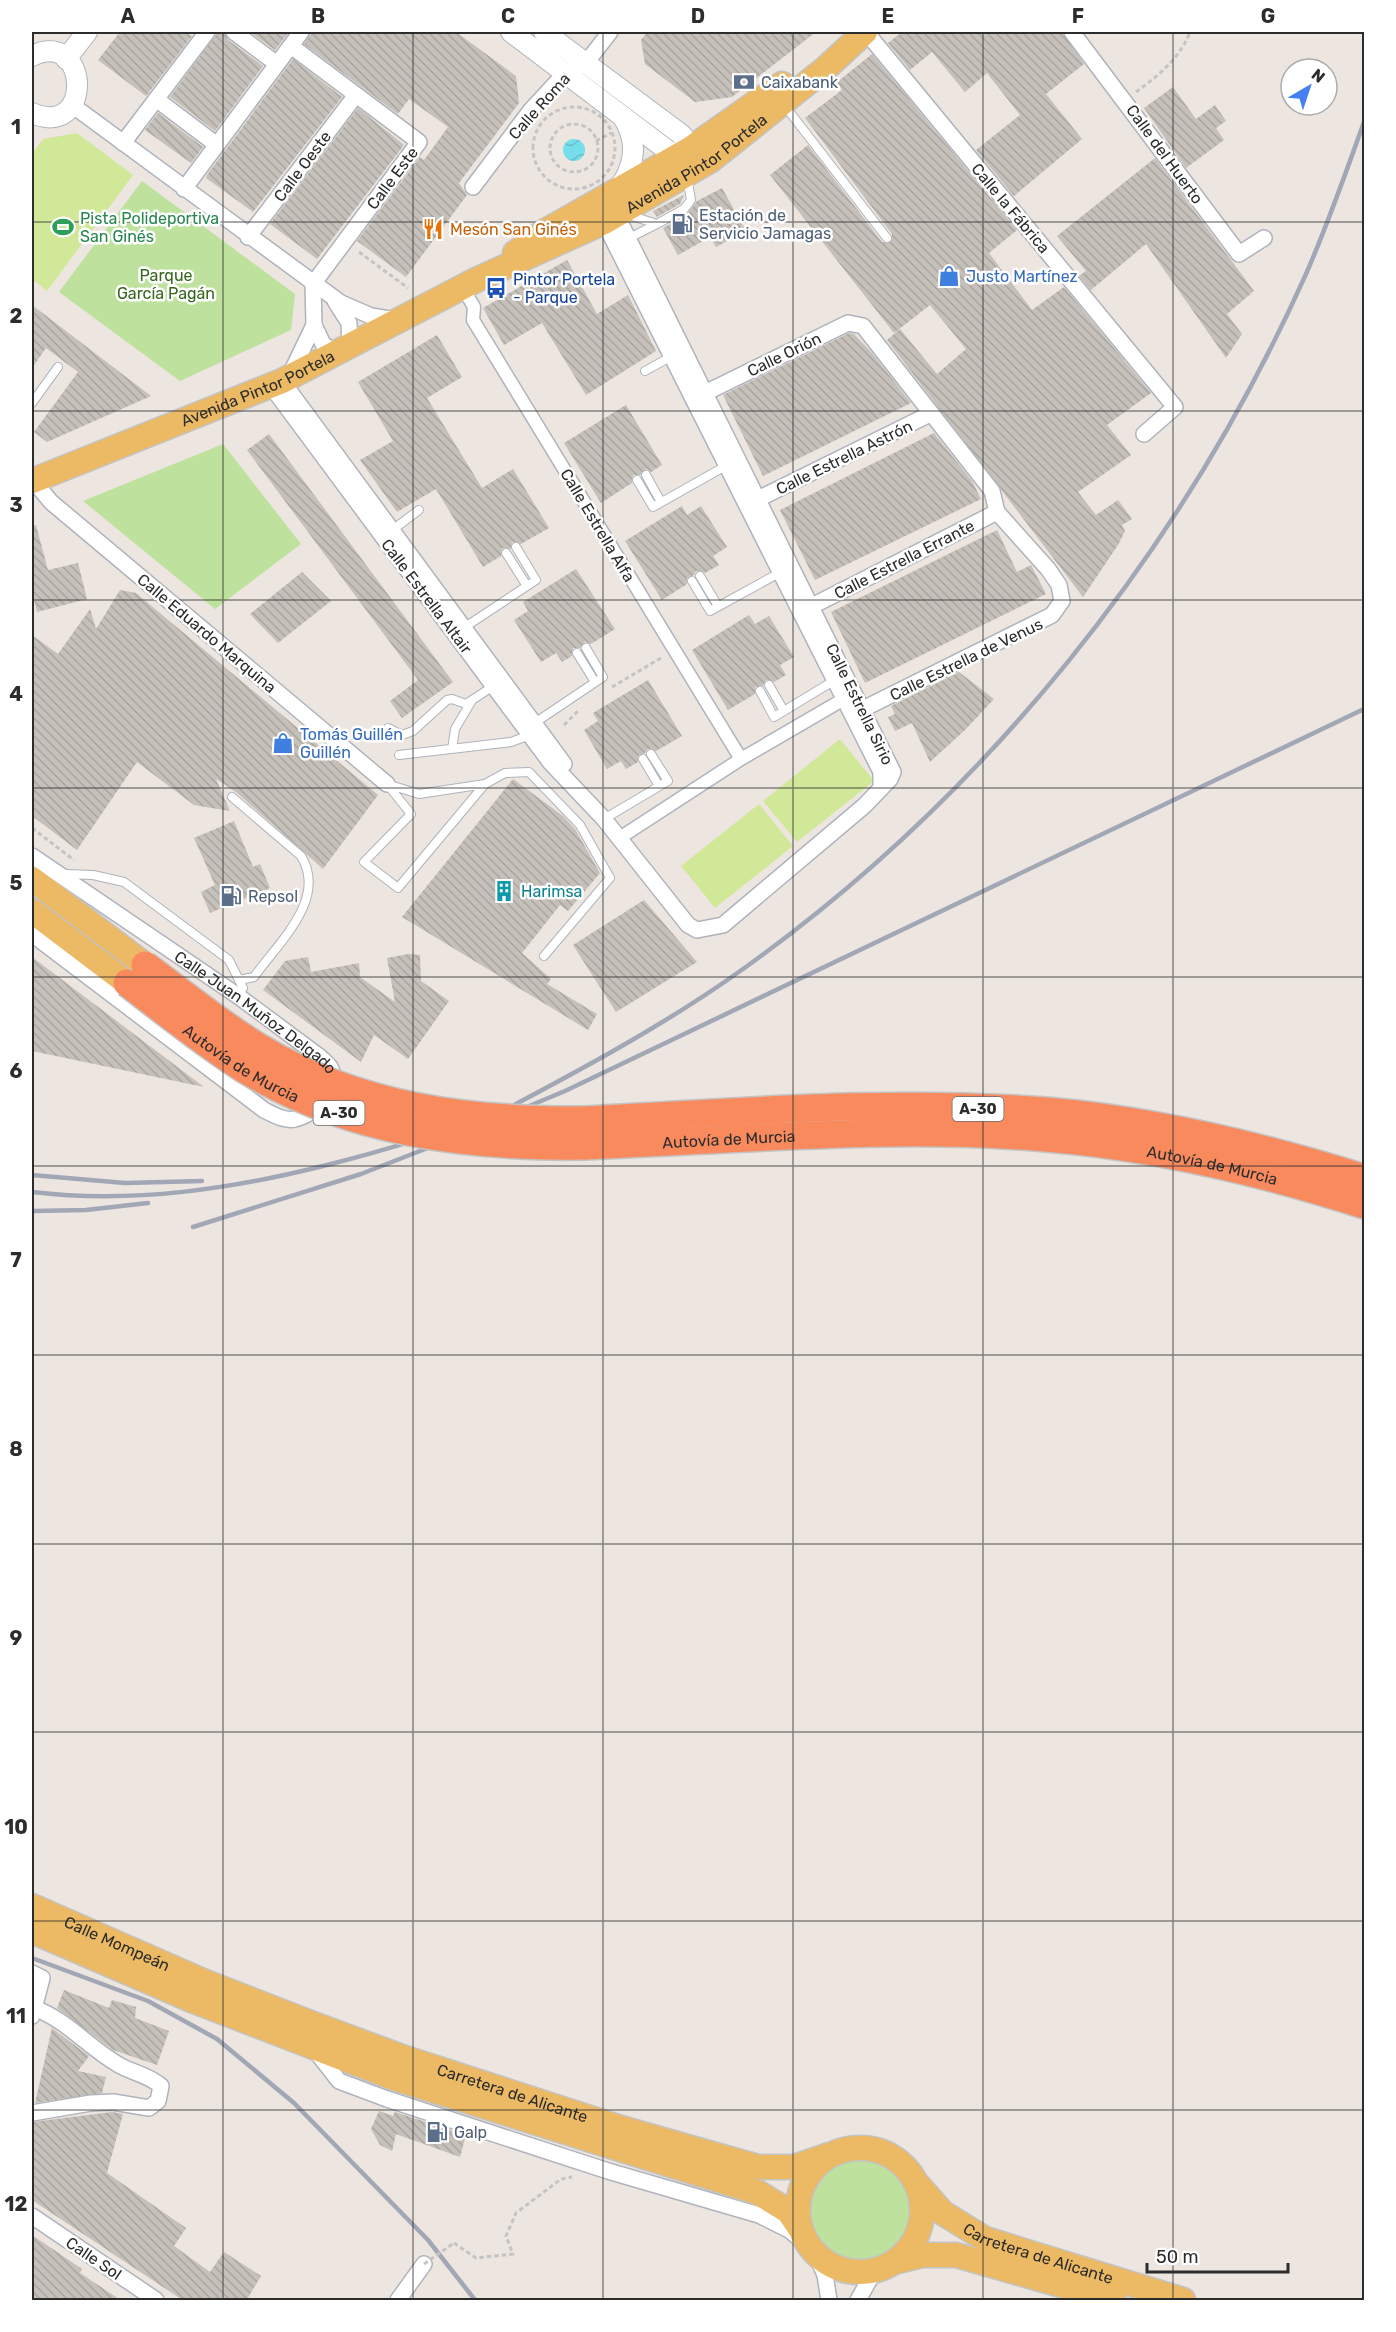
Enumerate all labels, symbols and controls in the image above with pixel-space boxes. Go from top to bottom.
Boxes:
text: A [121,4,136,28]
text: B [311,4,325,28]
text: C [501,4,515,28]
text: D [691,4,705,28]
text: E [882,4,894,28]
text: F [1072,4,1084,28]
text: G [1261,4,1275,28]
north arrow [1279,57,1339,117]
text: N [1308,65,1329,87]
street label: Calle Roma [505,69,574,143]
bank icon: Caixabank [732,70,756,94]
place label: Caixabank [761,73,839,92]
street label: Calle del Huerto [1122,101,1207,208]
street label: Avenida Pintor Portela [622,110,771,217]
text: 1 [11,115,21,139]
street label: Calle Oeste [270,127,335,205]
street label: Calle Este [363,143,422,213]
street label: Calle la Fábrica [967,159,1054,257]
place label: Estación de Servicio Jamagas [699,206,831,243]
place label: Pista Polideportiva San Ginés [80,209,219,246]
fuel station icon: Estación de Servicio Jamagas [670,212,694,236]
sports icon: Pista Polideportiva San Ginés [51,215,75,239]
restaurant icon: Mesón San Ginés [421,217,445,241]
place label: Mesón San Ginés [450,220,577,239]
shop icon: Justo Martínez [937,264,961,288]
park label: Parque García Pagán [117,266,215,303]
place label: Justo Martínez [966,267,1078,286]
place label: Pintor Portela - Parque [513,270,615,307]
bus stop icon: Pintor Portela - Parque [484,276,508,300]
text: 2 [10,304,23,328]
street label: Calle Orión [744,328,824,380]
street label: Avenida Pintor Portela [178,346,338,430]
street label: Calle Estrella Astrón [773,416,915,499]
street label: Calle Estrella Alfa [556,465,639,585]
text: 3 [9,493,23,517]
street label: Calle Estrella Errante [831,516,978,603]
street label: Calle Estrella Altair [377,535,476,657]
street label: Calle Eduardo Marquina [133,570,280,697]
street label: Calle Estrella de Venus [887,614,1046,705]
street label: Calle Estrella Sirio [822,640,897,768]
text: 4 [9,682,23,706]
place label: Tomás Guillén Guillén [300,725,403,762]
shop icon: Tomás Guillén Guillén [271,731,295,755]
text: 5 [10,871,23,895]
building icon: Harimsa [492,879,516,903]
place label: Harimsa [521,882,582,901]
fuel station icon: Repsol [219,884,243,908]
place label: Repsol [248,887,298,906]
street label: Calle Juan Muñoz Delgado [171,947,341,1077]
street label: Autovía de Murcia [179,1021,302,1107]
text: 6 [9,1059,23,1083]
road number: A-30 [952,1097,1004,1121]
road number: A-30 [314,1101,364,1125]
street label: Autovía de Murcia [662,1127,796,1152]
street label: Autovía de Murcia [1145,1142,1280,1189]
text: 7 [10,1248,22,1272]
text: 8 [9,1437,23,1461]
text: 9 [10,1626,23,1650]
text: 10 [4,1815,28,1839]
street label: Calle Mompeán [61,1912,173,1975]
text: 11 [6,2004,26,2028]
street label: Carretera de Alicante [435,2060,590,2127]
fuel station icon: Galp [425,2120,449,2144]
place label: Galp [454,2123,487,2142]
text: 12 [5,2192,27,2216]
street label: Carretera de Alicante [960,2219,1116,2288]
street label: Calle Sol [62,2233,125,2284]
scale bar [1147,2236,1288,2274]
text: 50 m [1156,2246,1199,2268]

